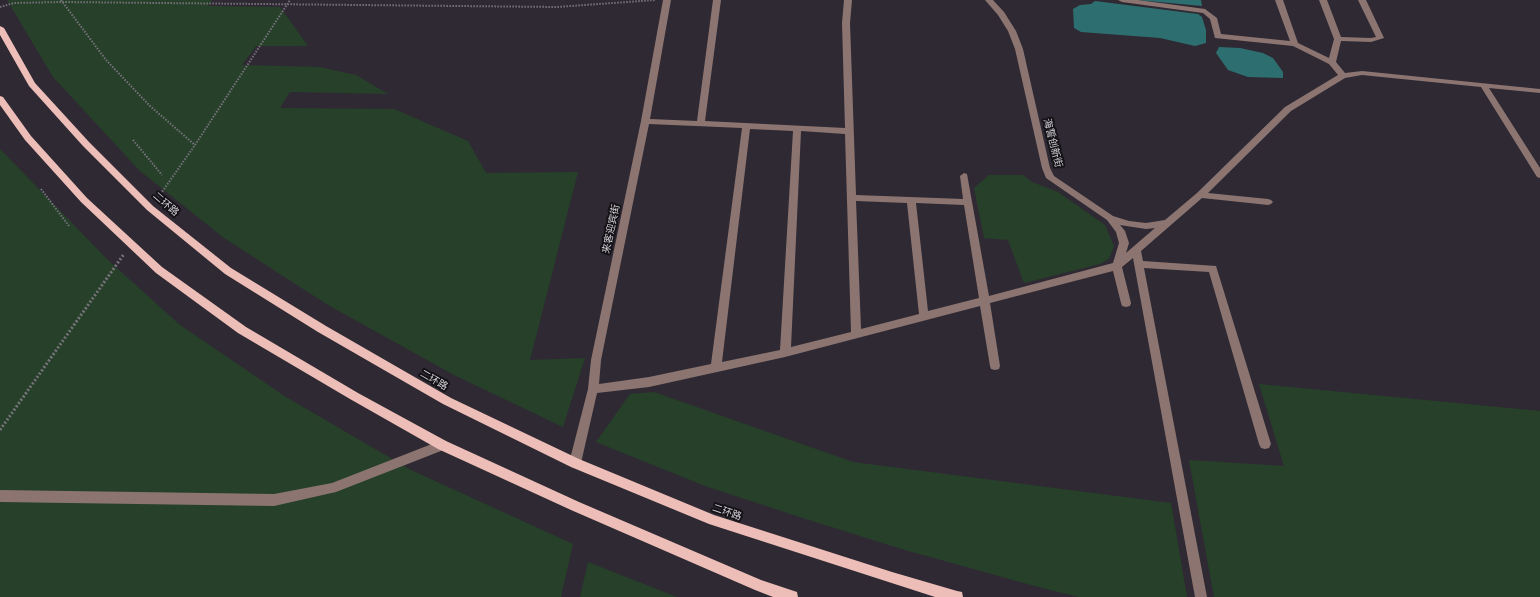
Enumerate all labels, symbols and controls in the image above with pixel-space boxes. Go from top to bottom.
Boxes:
street label: 海誓创新街 [1041,117,1065,169]
street label: 二环路 [151,190,181,218]
street label: 来客迎宾街 [600,203,622,255]
street label: 二环路 [418,367,450,393]
street label: 二环路 [711,501,743,523]

